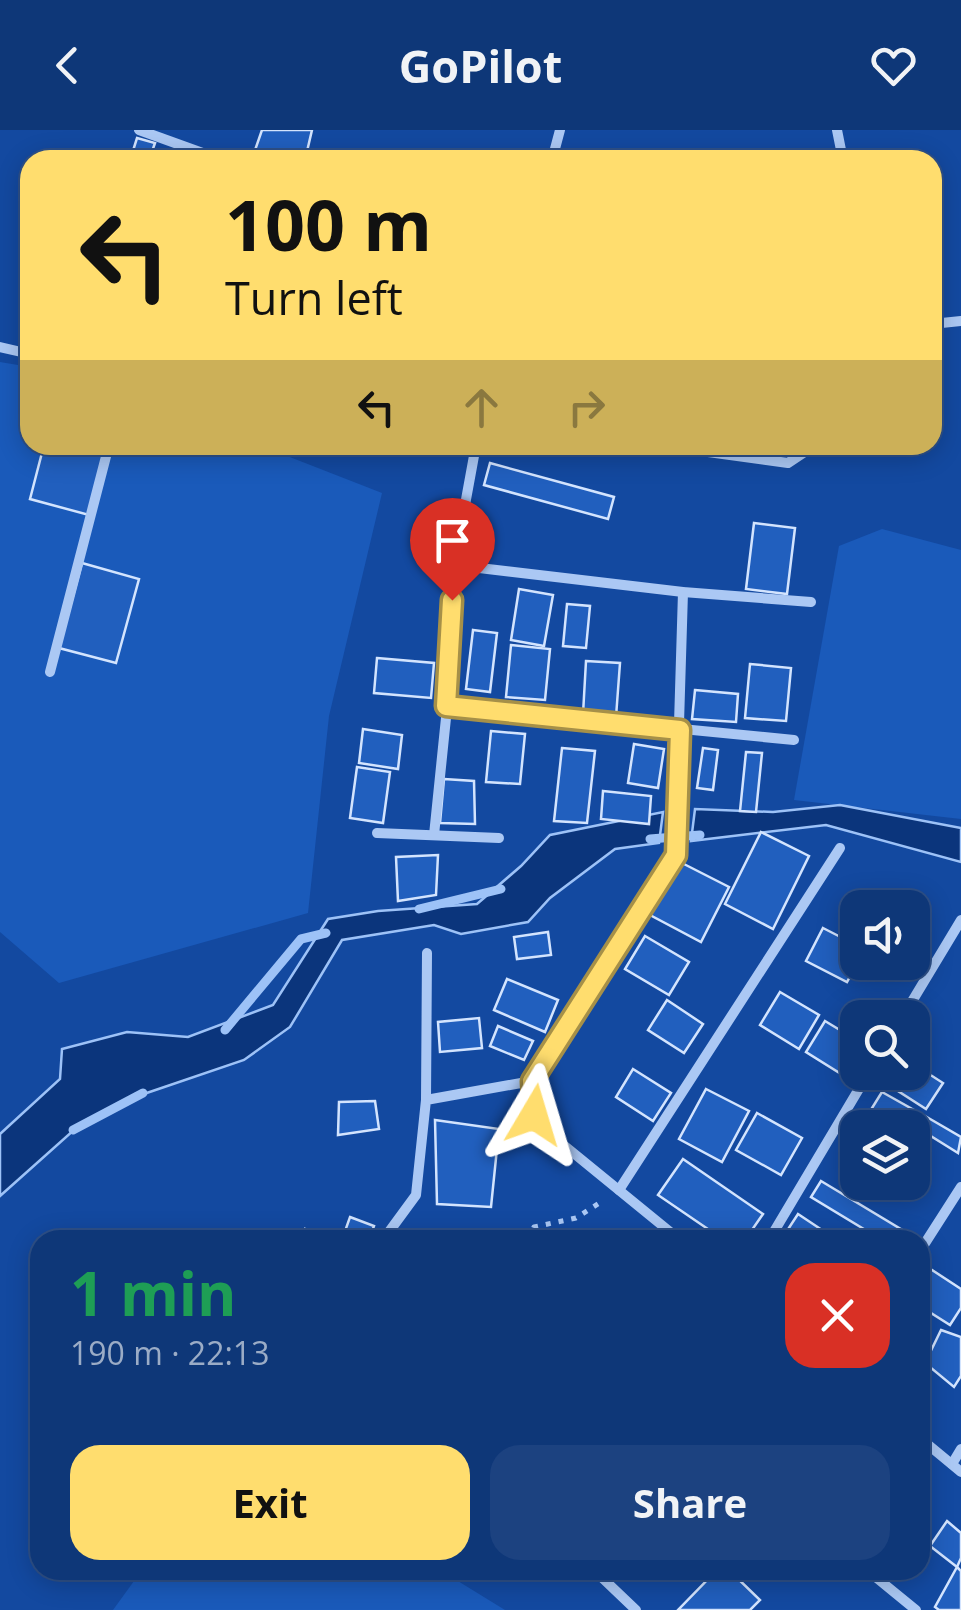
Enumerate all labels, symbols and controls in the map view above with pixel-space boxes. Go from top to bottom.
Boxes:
text: GoPilot [399,35,562,96]
icon: back [40,38,95,93]
icon: heart [866,38,921,93]
text: 100 m [225,176,432,272]
icon: left [60,190,190,320]
text: Turn left [225,267,403,328]
icon: left [349,380,404,435]
icon: ahead [454,380,509,435]
icon: right [559,380,614,435]
pin [410,498,495,601]
icon: arrive [425,513,480,568]
map controls [840,890,930,1200]
button: sound [840,890,930,980]
button: search [840,1000,930,1090]
position arrow [482,1063,586,1167]
button: layers [840,1110,930,1200]
text: 1 min [70,1252,237,1334]
button: close [785,1263,890,1368]
text: 190 m · 22:13 [70,1331,269,1374]
button: Exit [70,1445,470,1560]
button: Share [490,1445,890,1560]

